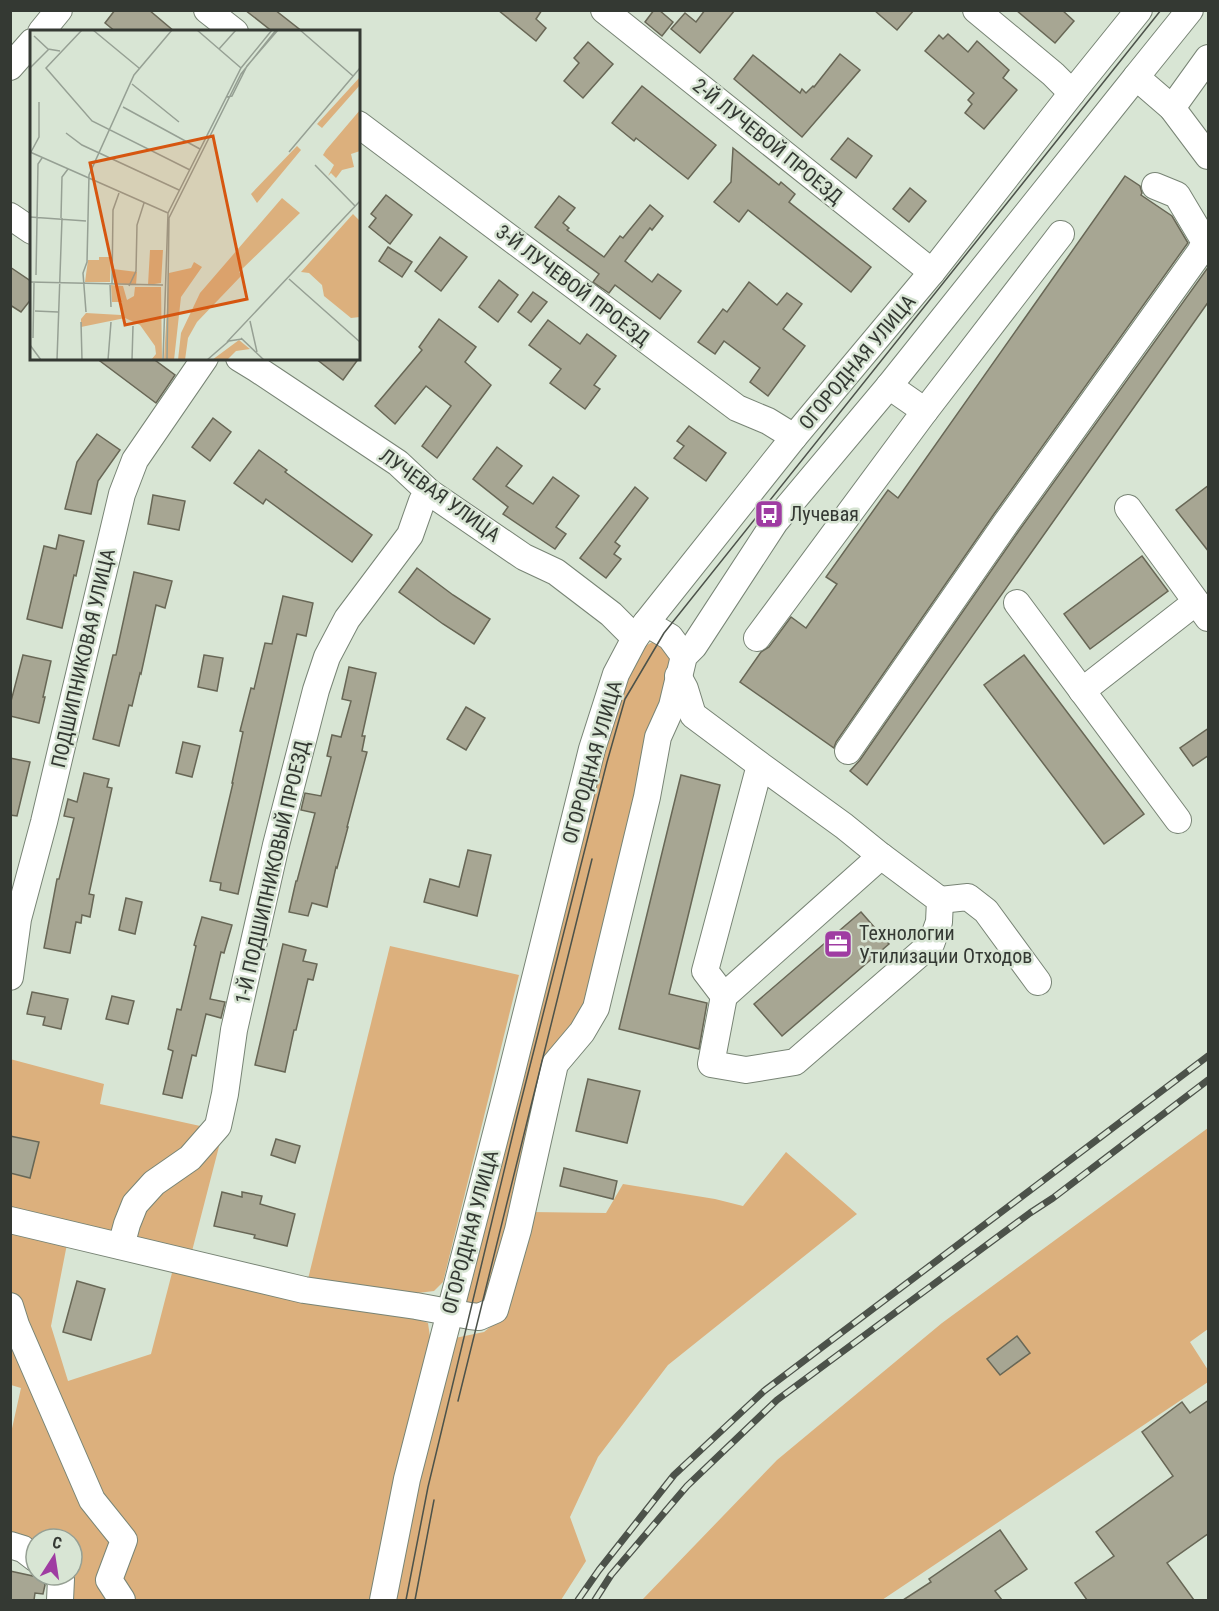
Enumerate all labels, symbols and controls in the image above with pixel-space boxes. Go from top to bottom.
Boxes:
inset map [30,30,360,360]
street label: 2-Й ЛУЧЕВОЙ ПРОЕЗД [688,73,848,209]
street label: 3-Й ЛУЧЕВОЙ ПРОЕЗД [492,219,654,351]
street label: ОГОРОДНАЯ УЛИЦА [794,289,921,434]
street label: ЛУЧЕВАЯ УЛИЦА [375,443,505,547]
bus stop icon: Лучевая [753,498,785,530]
place label: Лучевая [790,502,859,526]
street label: ПОДШИПНИКОВАЯ УЛИЦА [46,546,120,770]
street label: ОГОРОДНАЯ УЛИЦА [557,677,627,846]
street label: 1-Й ПОДШИПНИКОВЫЙ ПРОЕЗД [230,738,314,1006]
place label: Технологии Утилизации Отходов [859,921,1032,968]
office icon: Технологии Утилизации Отходов [822,928,854,960]
street label: ОГОРОДНАЯ УЛИЦА [437,1147,504,1317]
north arrow [24,1527,84,1587]
text: С [51,1533,63,1553]

